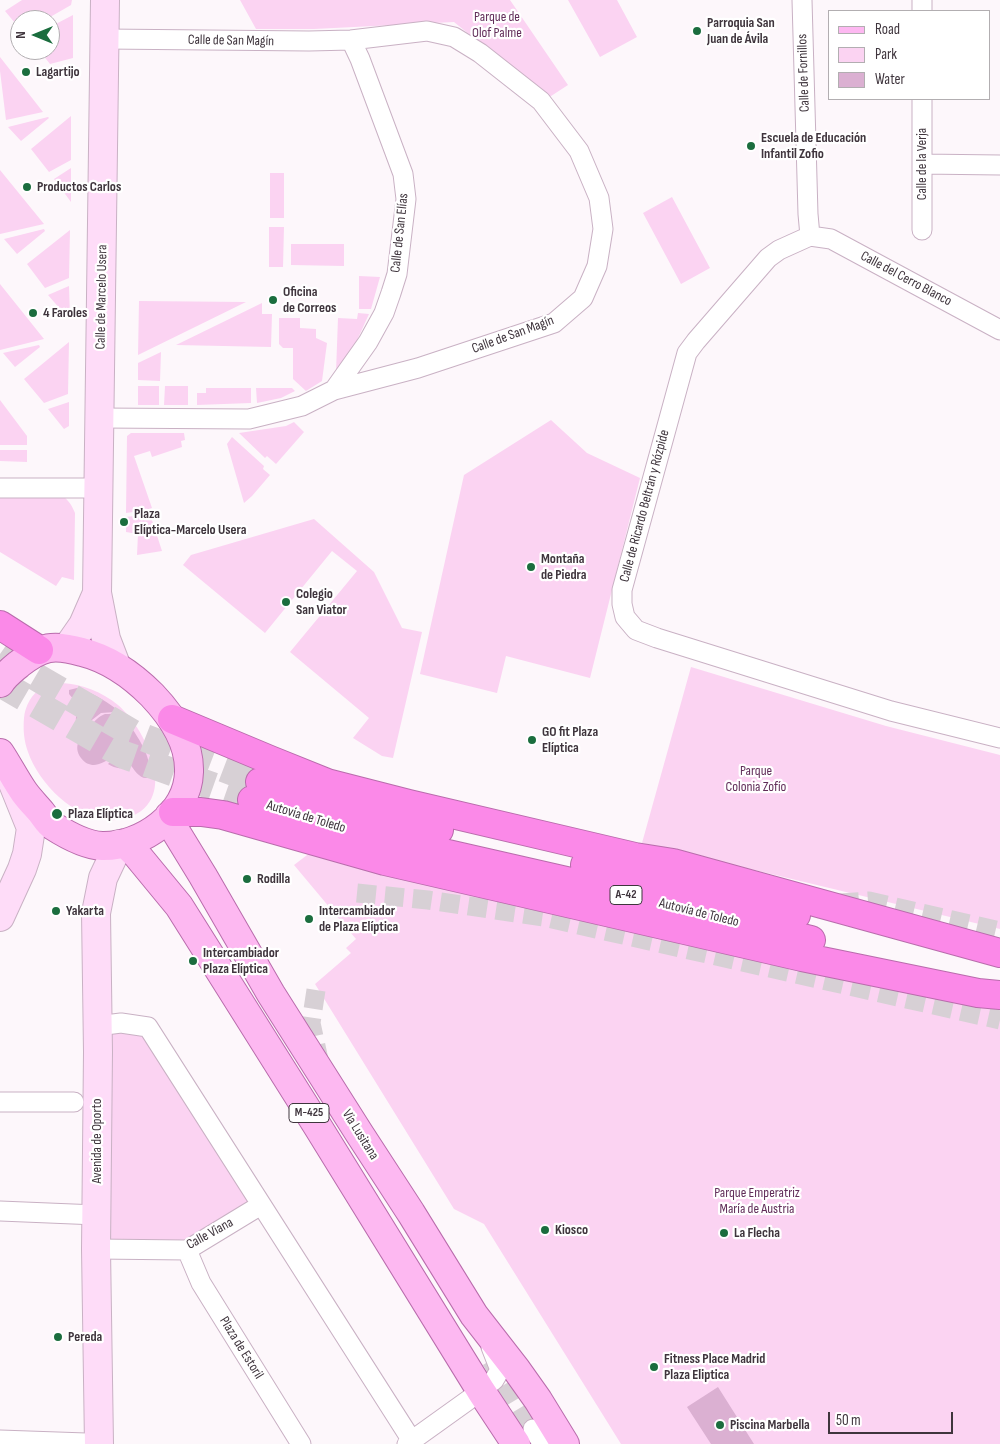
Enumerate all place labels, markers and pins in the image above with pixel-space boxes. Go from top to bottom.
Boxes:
place label: Parroquia San Juan de Ávila [707,15,775,48]
marker: Parroquia San Juan de Ávila [691,25,703,37]
place label: Lagartijo [36,64,80,80]
marker: Lagartijo [20,66,32,78]
place label: Escuela de Educación Infantil Zofio [761,130,866,162]
marker: Escuela de Educación Infantil Zofio [745,140,757,152]
place label: Productos Carlos [37,179,121,195]
marker: Productos Carlos [21,181,33,193]
place label: Oficina de Correos [283,284,336,316]
marker: Oficina de Correos [267,294,279,306]
place label: 4 Faroles [43,305,87,321]
marker: 4 Faroles [27,307,39,319]
place label: Plaza Elíptica-Marcelo Usera [134,506,246,538]
marker: Plaza Elíptica-Marcelo Usera [118,516,130,528]
place label: Montaña de Piedra [541,551,586,584]
marker: Montaña de Piedra [525,561,537,573]
place label: Colegio San Viator [296,586,347,618]
marker: Colegio San Viator [280,596,292,608]
place label: GO fit Plaza Elíptica [542,724,598,756]
marker: GO fit Plaza Elíptica [526,734,538,746]
place label: Plaza Elíptica [68,806,133,822]
marker: Plaza Elíptica [50,807,64,821]
place label: Rodilla [257,871,290,887]
marker: Rodilla [241,873,253,885]
place label: Yakarta [66,903,104,919]
place label: Intercambiador de Plaza Elíptica [319,903,398,936]
marker: Yakarta [50,905,62,917]
marker: Intercambiador de Plaza Elíptica [303,913,315,925]
place label: Intercambiador Plaza Elíptica [203,945,279,978]
marker: Intercambiador Plaza Elíptica [187,955,199,967]
place label: Kiosco [555,1222,588,1238]
marker: Kiosco [539,1224,551,1236]
place label: La Flecha [734,1225,780,1241]
marker: La Flecha [718,1227,730,1239]
place label: Pereda [68,1329,102,1345]
marker: Pereda [52,1331,64,1343]
place label: Fitness Place Madrid Plaza Eliptica [664,1351,765,1384]
marker: Fitness Place Madrid Plaza Eliptica [648,1361,660,1373]
place label: Piscina Marbella [730,1417,810,1433]
marker: Piscina Marbella [714,1419,726,1431]

